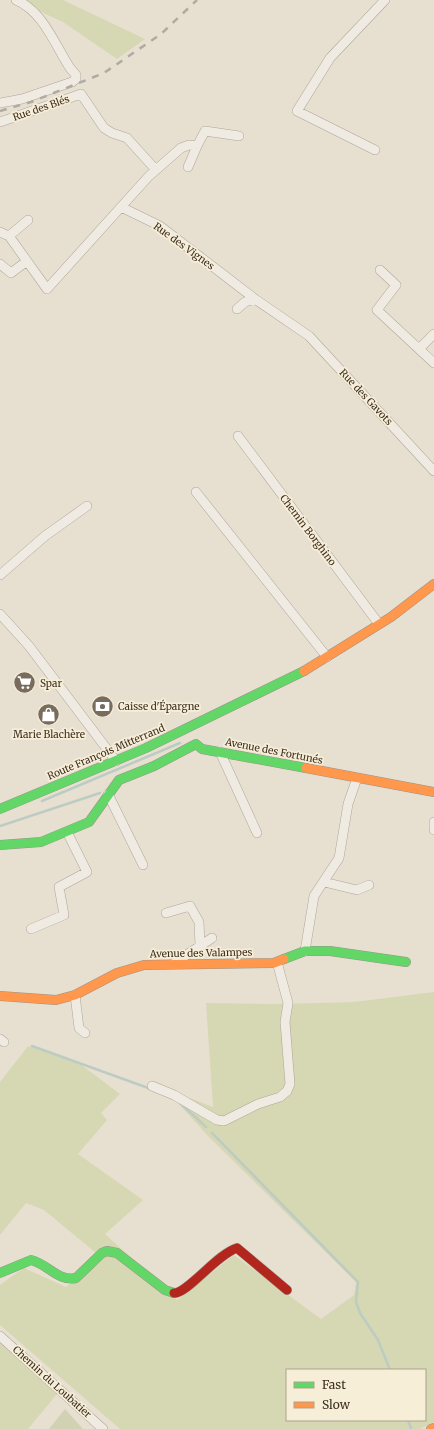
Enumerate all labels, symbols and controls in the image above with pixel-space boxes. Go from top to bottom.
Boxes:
street label: Rue des Blés [11,92,71,124]
street label: Rue des Vignes [151,220,217,273]
street label: Rue des Gavots [337,366,395,428]
street label: Chemin Borghino [277,492,339,568]
supermarket icon: Spar [11,670,37,696]
place label: Spar [40,677,62,690]
bank icon: Caisse d'Épargne [90,693,116,719]
place label: Caisse d'Épargne [118,699,200,713]
shop icon: Marie Blachère [36,701,62,727]
street label: Route François Mitterrand [45,721,167,783]
place label: Marie Blachère [13,728,85,741]
street label: Avenue des Fortunés [223,735,324,767]
street label: Avenue des Valampes [149,946,252,960]
street label: Chemin du Loubatier [10,1343,94,1421]
legend [286,1369,426,1421]
text: Fast [322,1377,346,1392]
text: Slow [322,1397,351,1412]

